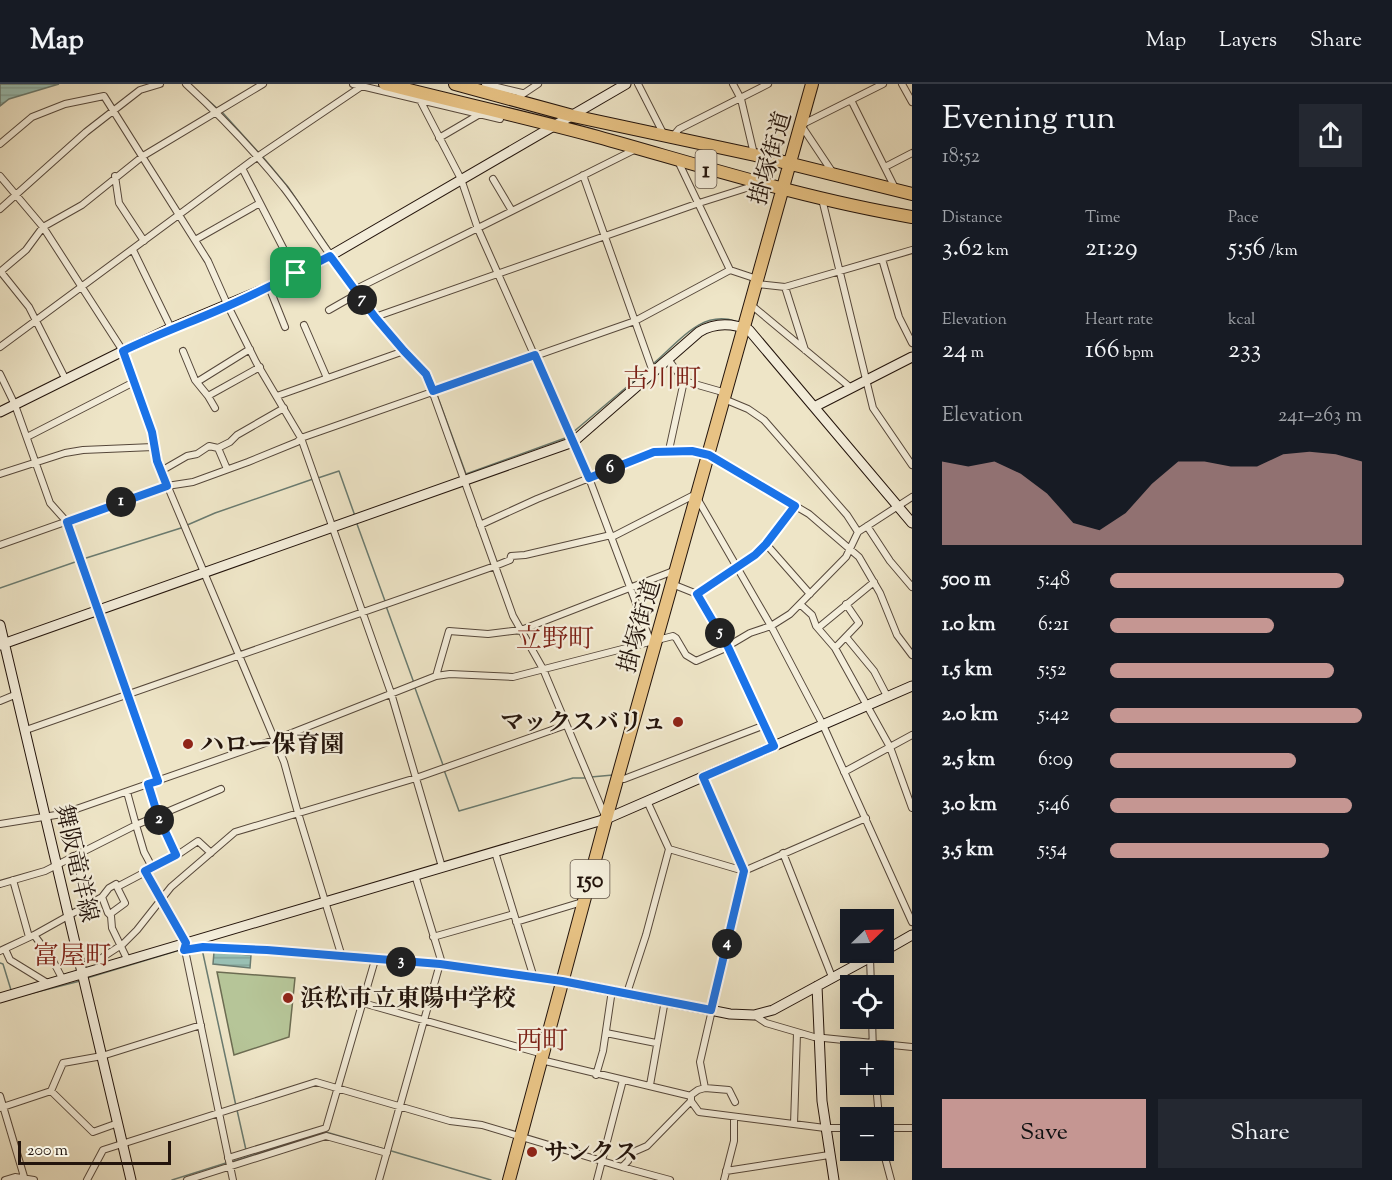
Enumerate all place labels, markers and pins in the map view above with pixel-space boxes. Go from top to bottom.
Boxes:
pin [270,247,321,298]
pin: 7 [347,285,377,315]
pin: 6 [595,454,625,484]
pin: 1 [106,487,136,517]
pin: 5 [705,618,735,648]
place label: マックスバリュ [500,707,666,741]
marker: マックスバリュ [671,715,685,729]
place label: ハロー保育園 [200,729,344,763]
marker: ハロー保育園 [181,737,195,751]
pin: 2 [144,805,174,835]
pin: 4 [712,929,742,959]
pin: 3 [386,947,416,977]
place label: 浜松市立東陽中学校 [300,983,516,1017]
marker: 浜松市立東陽中学校 [281,991,295,1005]
place label: サンクス [544,1137,638,1171]
marker: サンクス [525,1145,539,1159]

